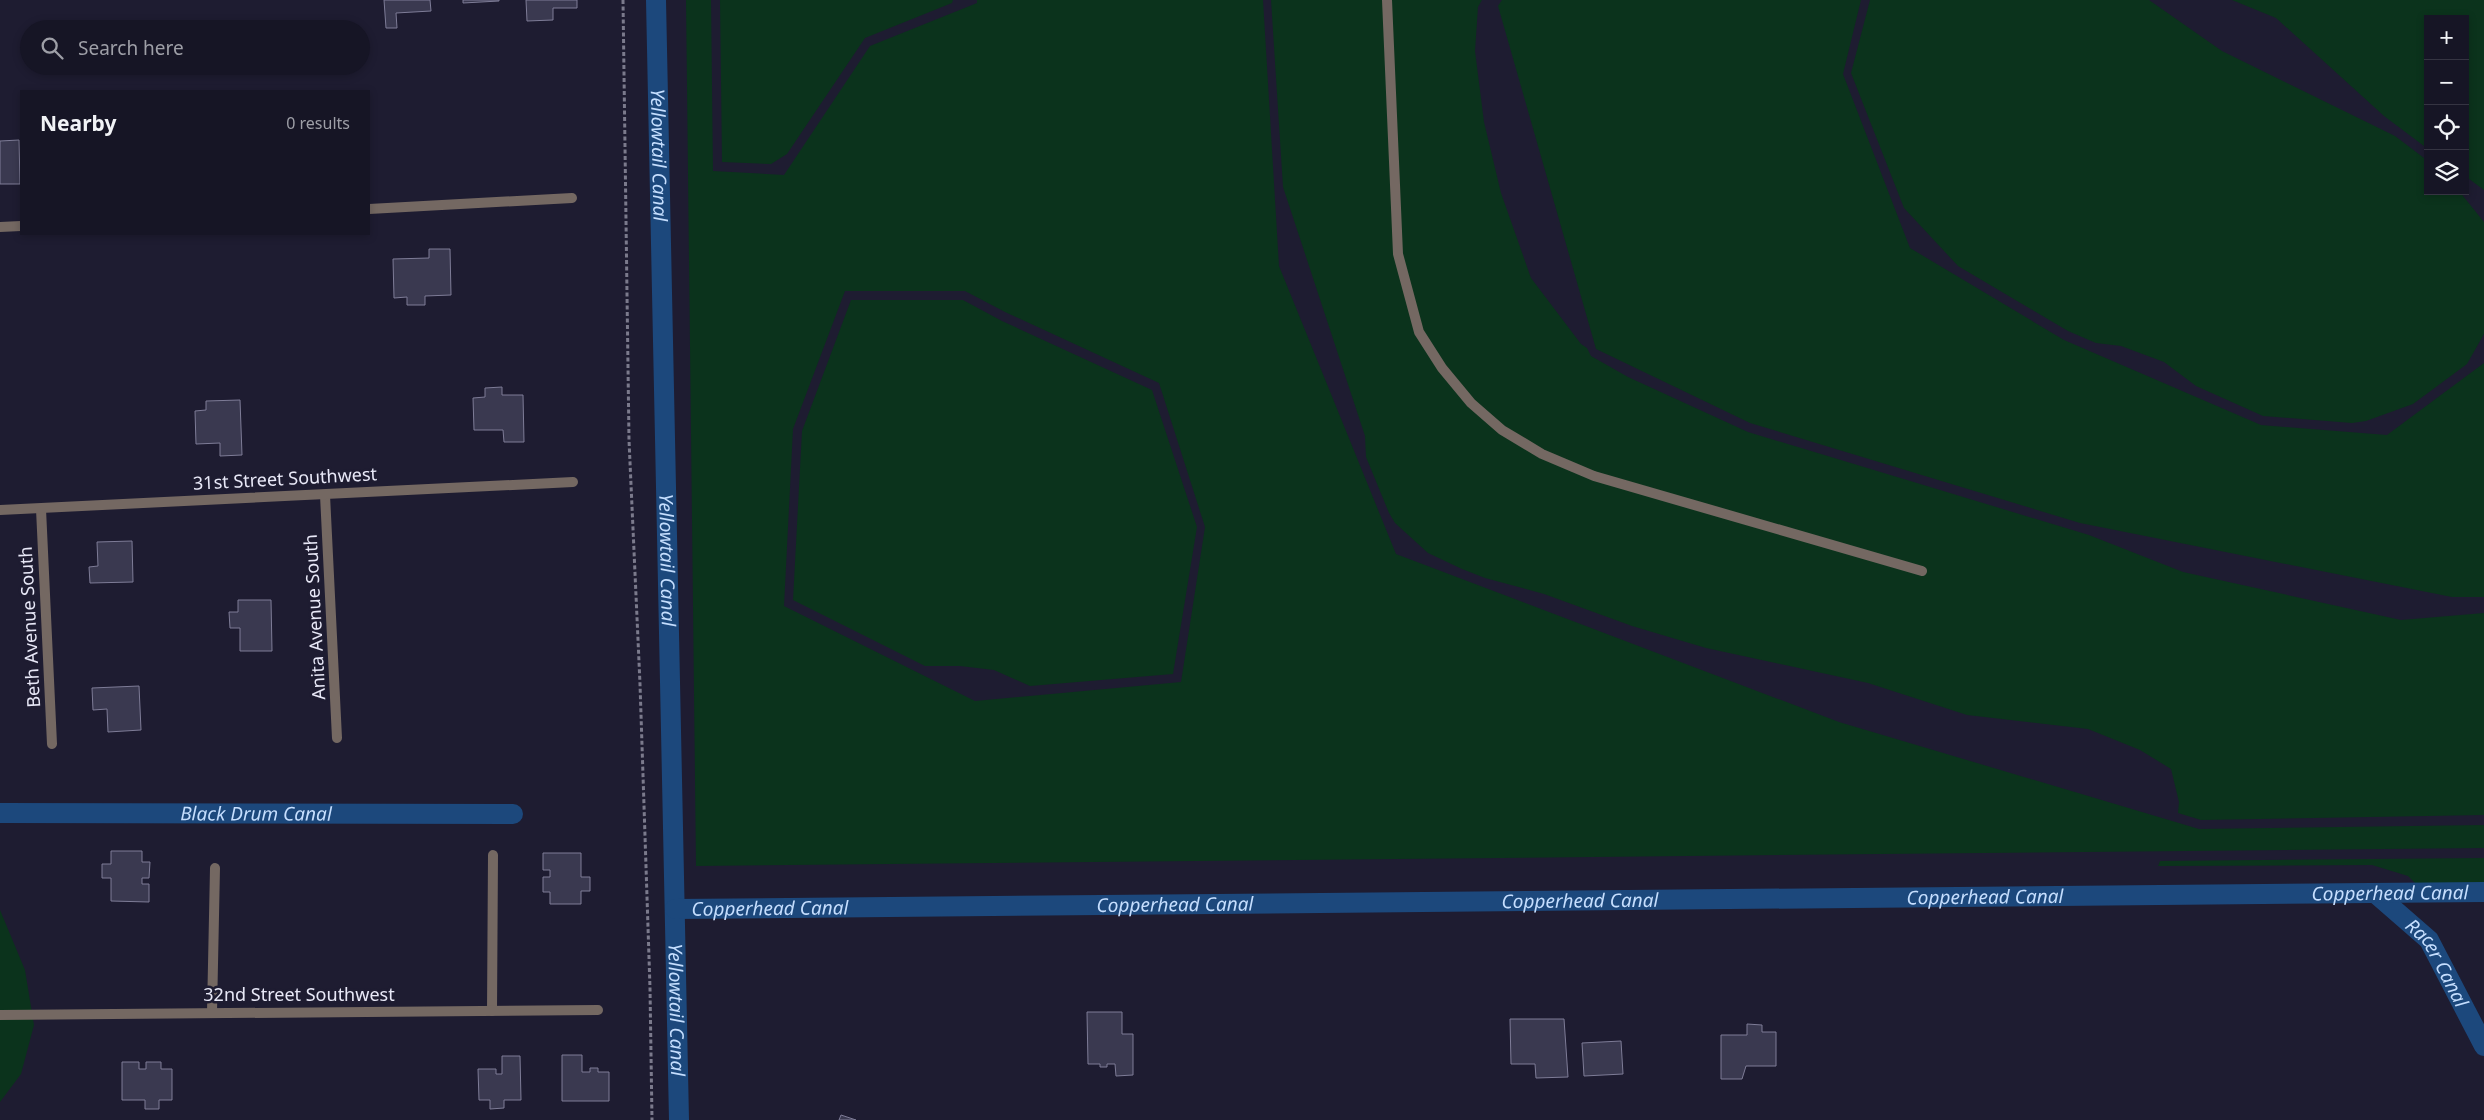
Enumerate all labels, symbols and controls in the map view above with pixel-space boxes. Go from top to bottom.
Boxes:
map controls [2424,15,2469,195]
button: + [2424,15,2469,60]
search box [20,20,370,75]
icon: search [38,34,66,62]
text: Search here [78,35,184,61]
button: − [2424,60,2469,105]
water label: Yellowtail Canal [645,88,674,223]
button: locate [2424,105,2469,150]
text: Nearby [40,109,116,137]
text: 0 results [286,112,350,134]
button: layers [2424,150,2469,195]
street label: 31st Street Southwest [192,461,378,495]
water label: Yellowtail Canal [653,493,682,628]
street label: Anita Avenue South [298,534,330,701]
street label: Beth Avenue South [13,546,45,708]
water label: Black Drum Canal [180,800,333,827]
water label: Copperhead Canal [2311,879,2470,907]
water label: Copperhead Canal [1906,883,2065,910]
water label: Copperhead Canal [1501,887,1660,914]
water label: Copperhead Canal [1096,891,1255,918]
water label: Copperhead Canal [691,894,850,922]
water label: Racer Canal [2400,912,2475,1013]
water label: Yellowtail Canal [662,943,691,1077]
street label: 32nd Street Southwest [203,982,395,1006]

